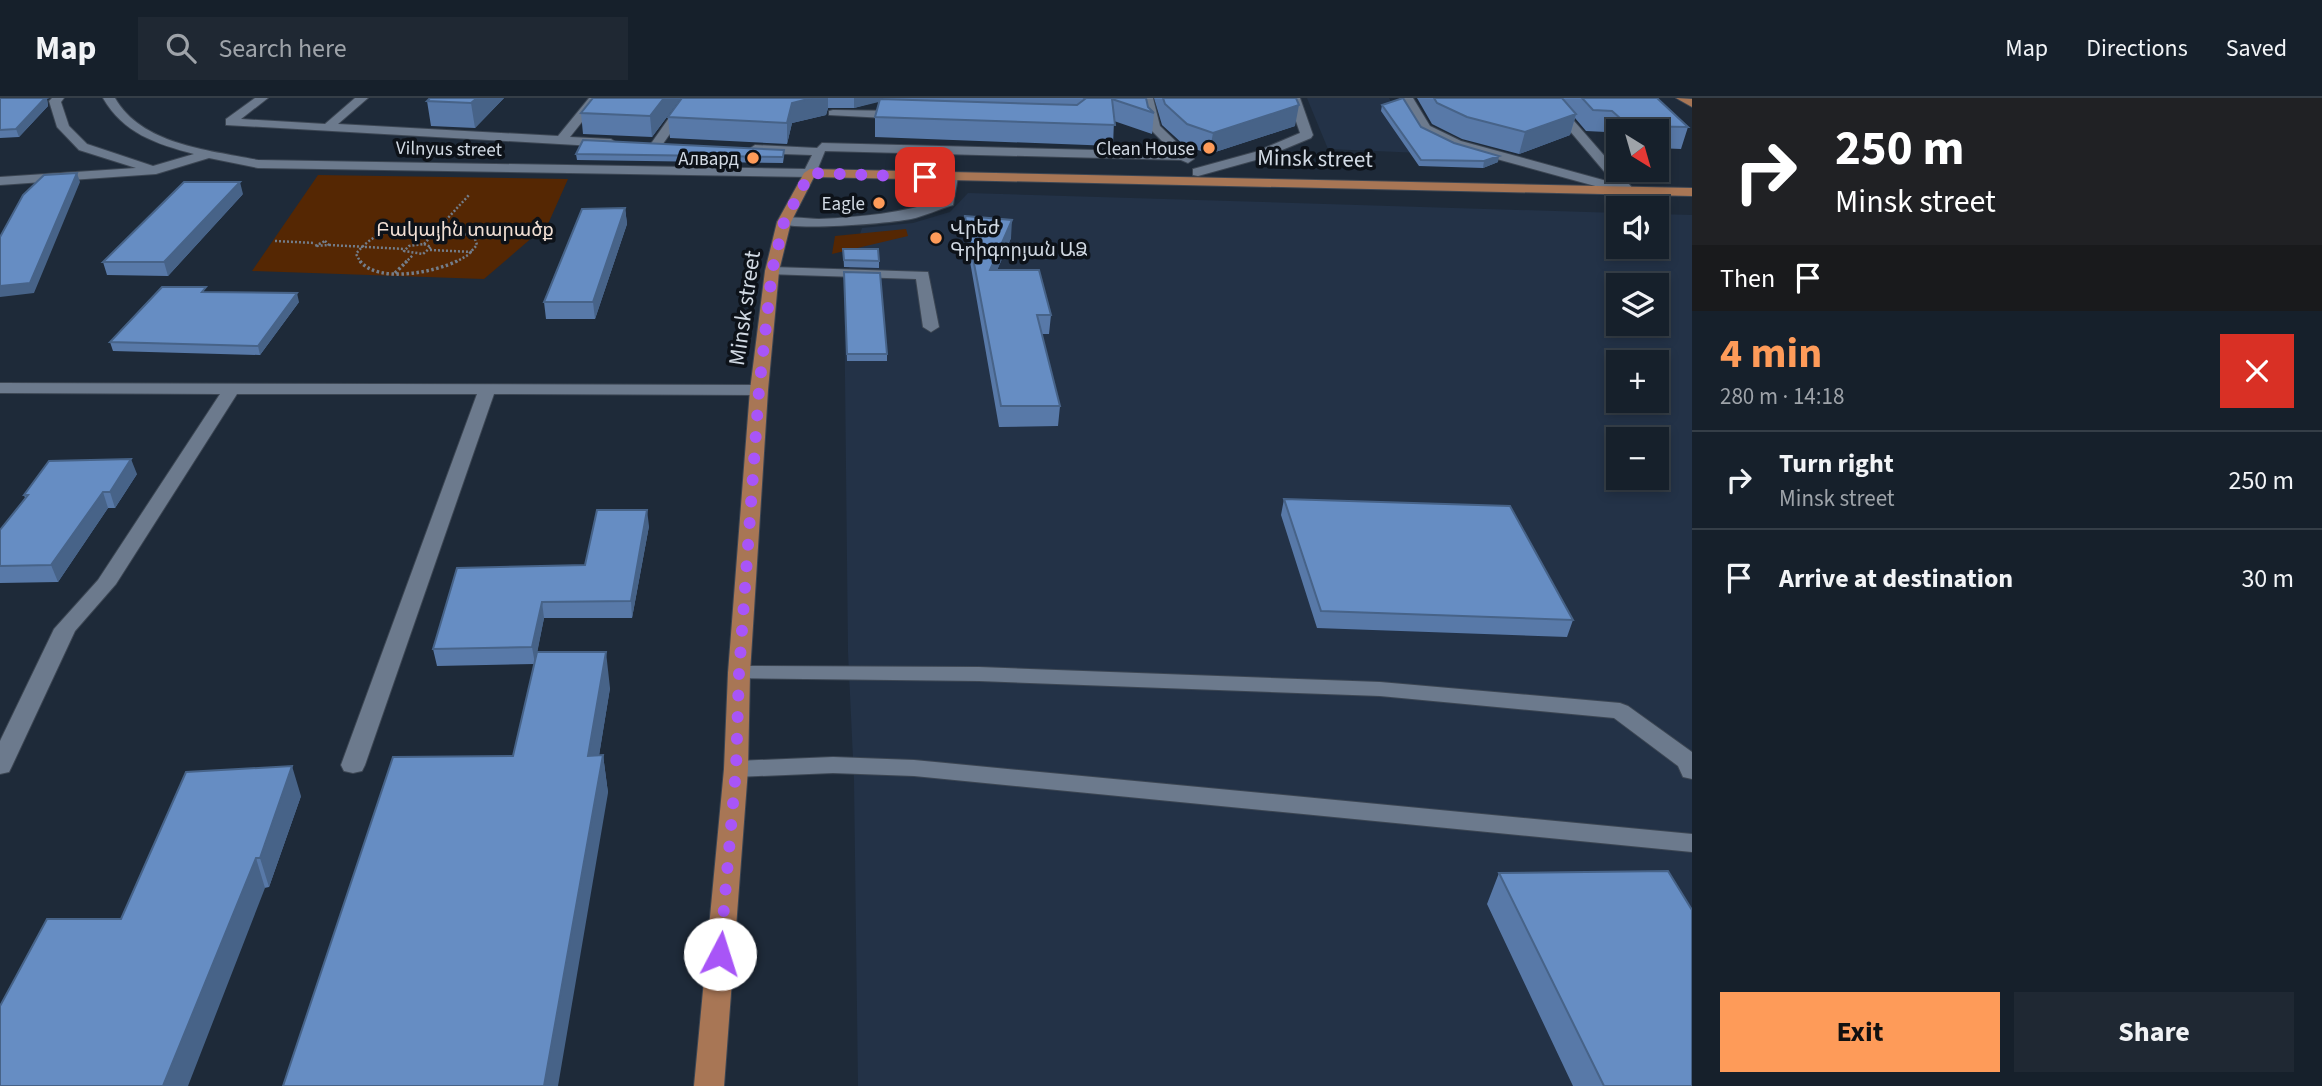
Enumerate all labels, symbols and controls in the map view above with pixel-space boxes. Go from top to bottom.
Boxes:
search box [138,17,628,80]
text: Map [35,25,96,72]
icon: search [162,29,200,67]
text: Search here [218,30,347,67]
text: Map [2005,31,2048,66]
text: Directions [2086,31,2188,66]
text: Saved [2226,31,2287,66]
text: 250 m [1835,114,1964,184]
north arrow [1606,119,1670,182]
map controls [1606,119,1669,490]
icon: right [1720,126,1811,217]
street label: Vilnyus street [396,135,503,164]
place label: Clean House [1096,136,1195,163]
marker: Clean House [1201,140,1217,156]
street label: Minsk street [1257,141,1373,176]
place label: Алвард [678,146,739,173]
pin [895,147,955,207]
marker: Алвард [745,150,761,166]
icon: arrive [906,158,944,196]
text: Minsk street [1835,179,1996,225]
place label: Eagle [822,191,865,218]
marker: Eagle [871,195,887,211]
button: sound [1606,196,1669,259]
place label: Վրեժ Գրիգորյան ԱՁ [950,215,1088,264]
park label: Բակային տարածք [376,217,554,244]
marker: Վրեժ Գրիգորյան ԱՁ [928,230,944,246]
street label: Minsk street [720,248,769,368]
icon: arrive [1789,259,1827,297]
text: Then [1720,260,1775,297]
button: layers [1606,273,1669,336]
text: 4 min [1720,324,1822,384]
button: close [2220,334,2294,408]
button: + [1606,350,1669,413]
text: 280 m · 14:18 [1720,380,1844,413]
button: − [1606,427,1669,490]
text: Turn right [1779,445,1894,482]
icon: right [1720,461,1758,499]
text: 250 m [2228,462,2294,499]
text: Minsk street [1779,482,1895,515]
icon: arrive [1720,559,1758,597]
text: Arrive at destination [1779,560,2013,597]
text: 30 m [2241,560,2294,597]
position arrow [683,917,757,991]
button: Exit [1720,992,2000,1072]
button: Share [2014,992,2294,1072]

